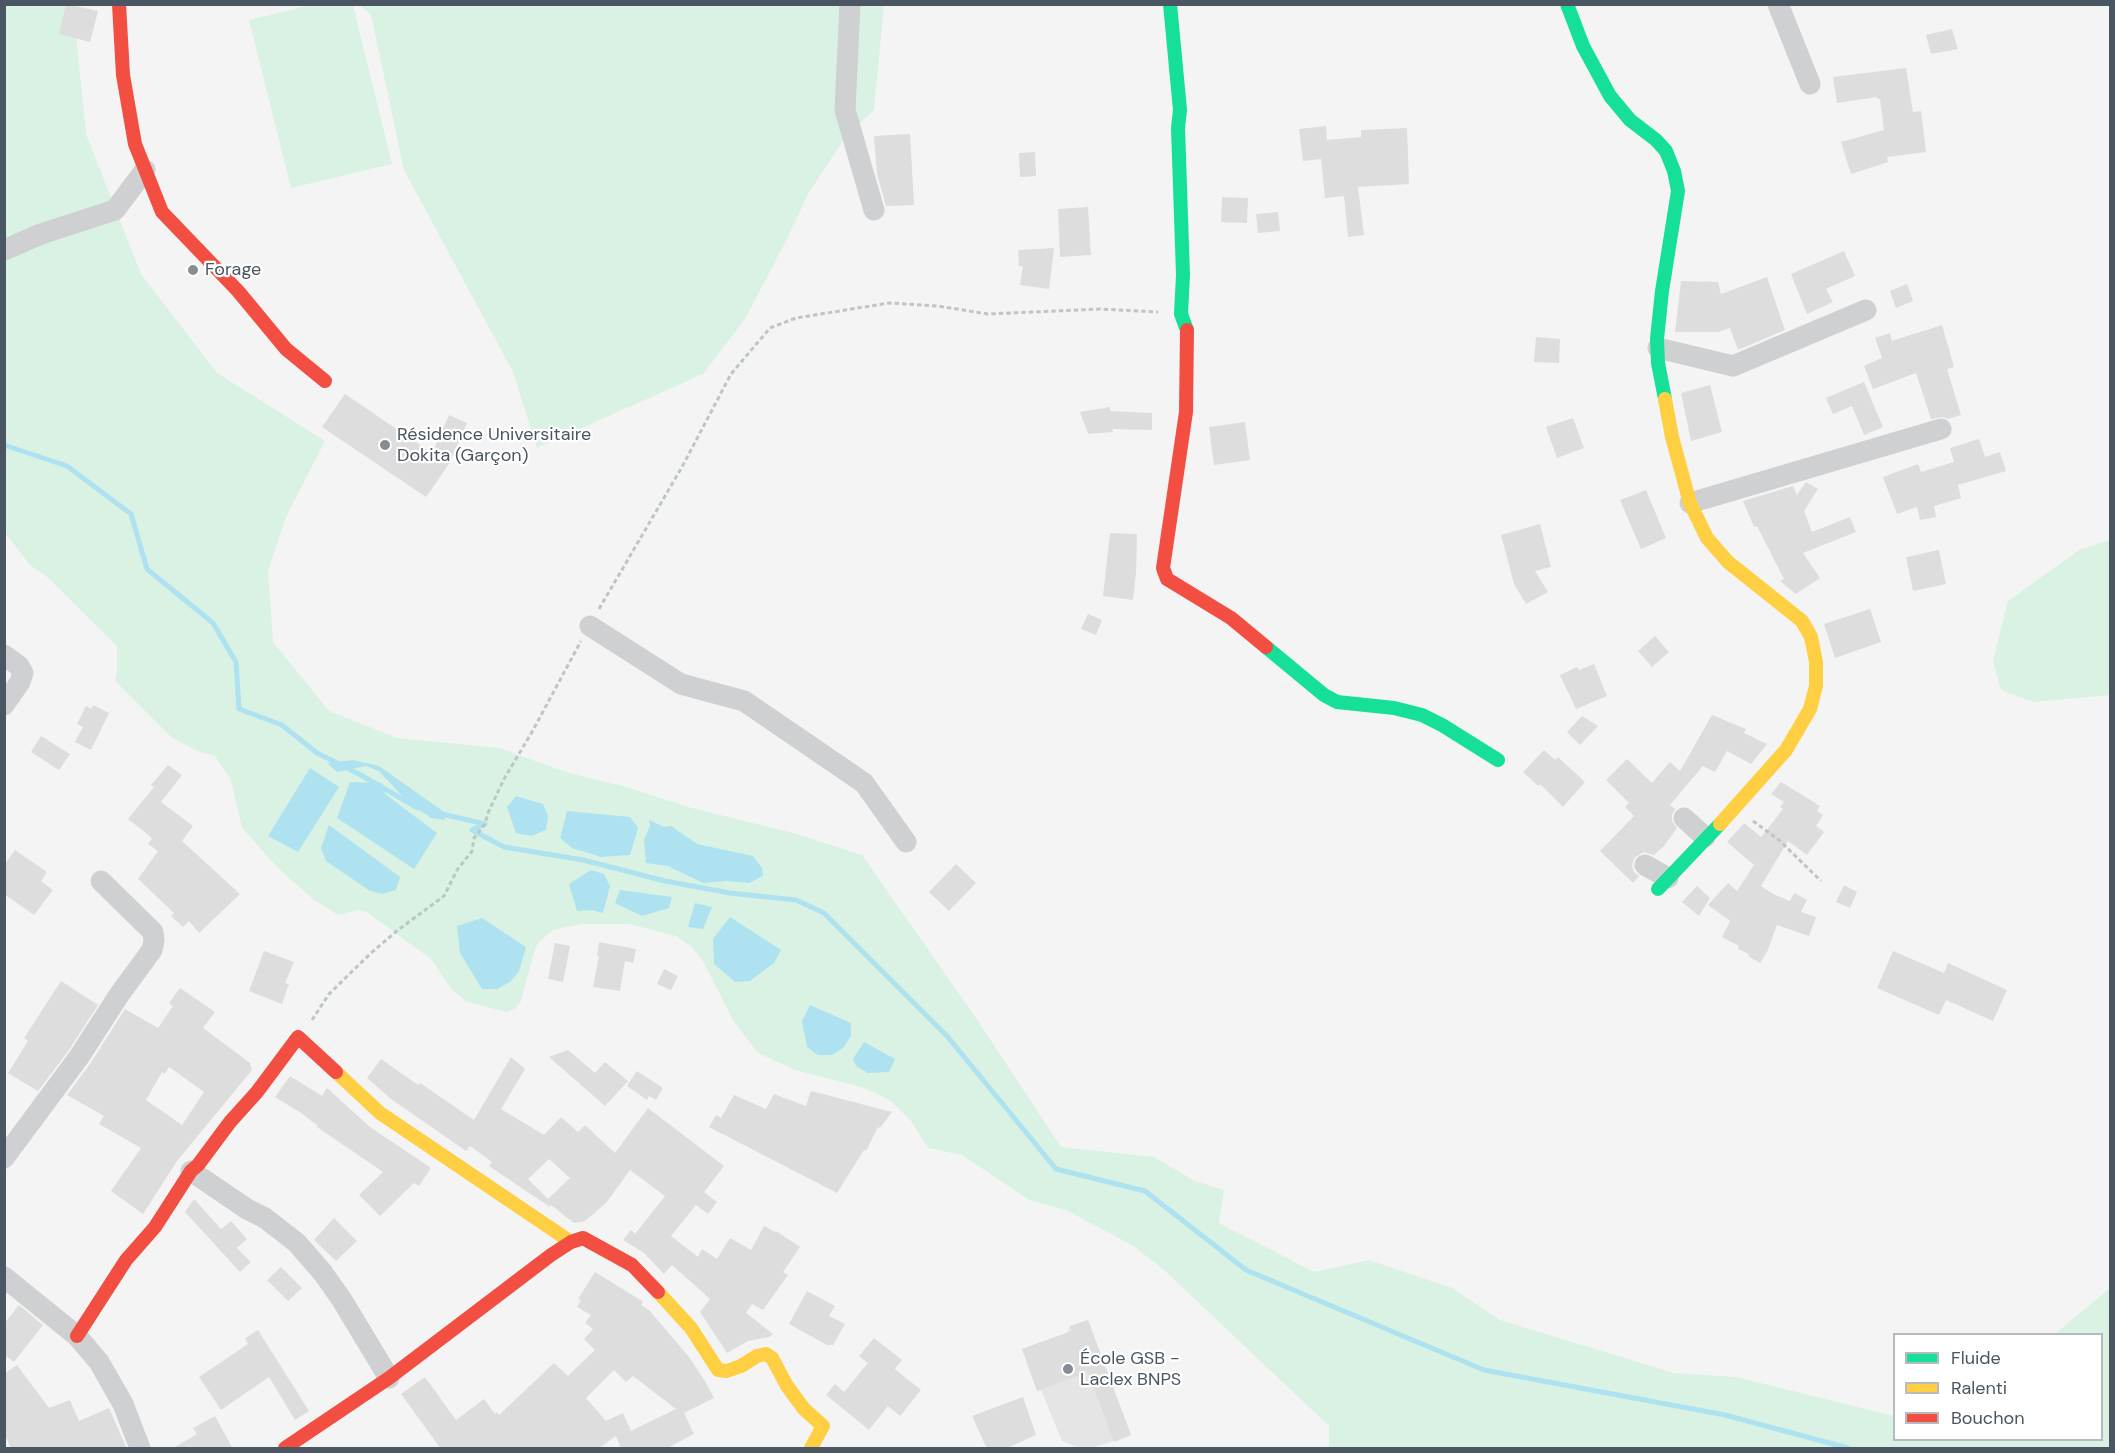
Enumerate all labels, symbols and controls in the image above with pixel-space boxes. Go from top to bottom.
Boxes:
place label: Forage [205,259,261,281]
marker: Forage [186,263,200,277]
place label: Résidence Universitaire Dokita (Garçon) [397,424,591,466]
marker: Résidence Universitaire Dokita (Garçon) [378,438,392,452]
legend [1893,1333,2103,1441]
text: Fluide [1951,1346,2001,1370]
place label: École GSB - Laclex BNPS [1080,1348,1181,1390]
marker: École GSB - Laclex BNPS [1061,1362,1075,1376]
text: Ralenti [1951,1376,2007,1400]
text: Bouchon [1951,1406,2025,1430]

